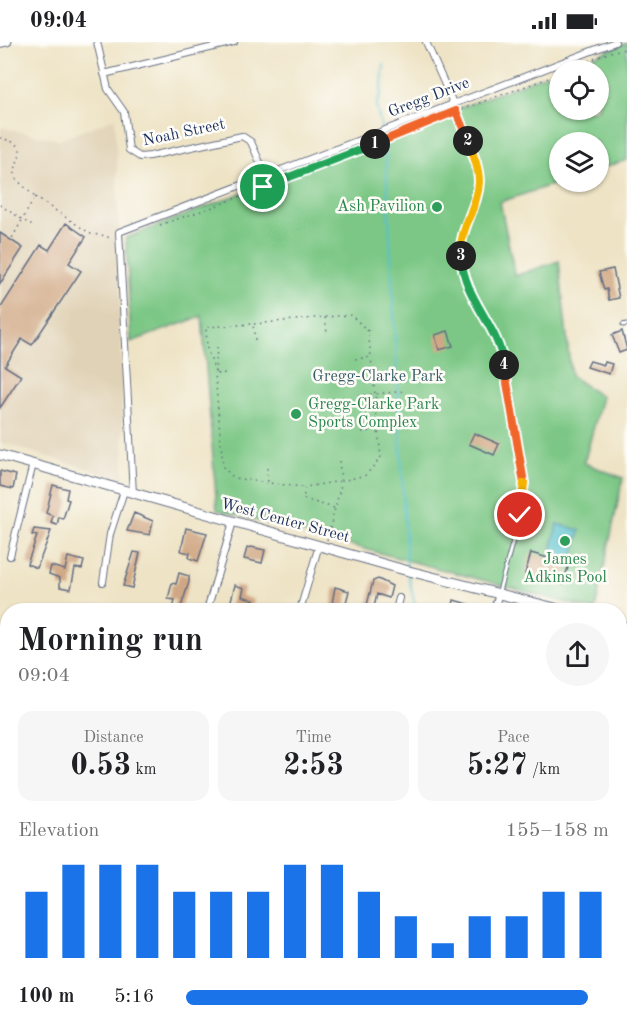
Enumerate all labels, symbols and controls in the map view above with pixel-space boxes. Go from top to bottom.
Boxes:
text: 09:04 [30,10,87,32]
map controls [549,60,609,192]
button: locate [549,60,609,120]
street label: Gregg Drive [386,75,472,121]
street label: Noah Street [141,116,227,150]
pin: 2 [453,126,483,156]
pin: 1 [360,129,390,159]
button: layers [549,132,609,192]
text: 2 [463,133,473,149]
text: 1 [370,136,380,152]
pin [237,161,288,212]
icon: arrive [246,170,279,203]
place label: Ash Pavilion [337,199,425,215]
marker: Ash Pavilion [430,200,444,214]
pin: 3 [446,241,476,271]
text: 3 [456,248,466,264]
pin: 4 [489,350,519,380]
text: 4 [499,357,509,373]
park label: Gregg-Clarke Park [312,369,444,385]
place label: Gregg-Clarke Park Sports Complex [308,397,439,431]
marker: Gregg-Clarke Park Sports Complex [289,407,303,421]
pin [494,489,545,540]
street label: West Center Street [219,496,352,546]
icon: check [503,498,536,531]
marker: James Adkins Pool [558,534,572,548]
place label: James Adkins Pool [523,552,607,586]
button: share [546,623,609,686]
text: Morning run [18,625,203,658]
text: 09:04 [18,666,70,686]
text: Distance [83,730,144,746]
text: Time [296,730,331,746]
text: Pace [497,730,530,746]
text: 0.53 [70,751,131,781]
text: 2:53 [283,751,344,781]
text: 5:27 [467,751,527,781]
text: km [131,762,157,778]
text: /km [527,762,560,778]
text: Elevation [18,821,99,841]
text: 155–158 m [506,821,609,841]
text: 100 m [18,987,74,1007]
text: 5:16 [114,987,154,1007]

